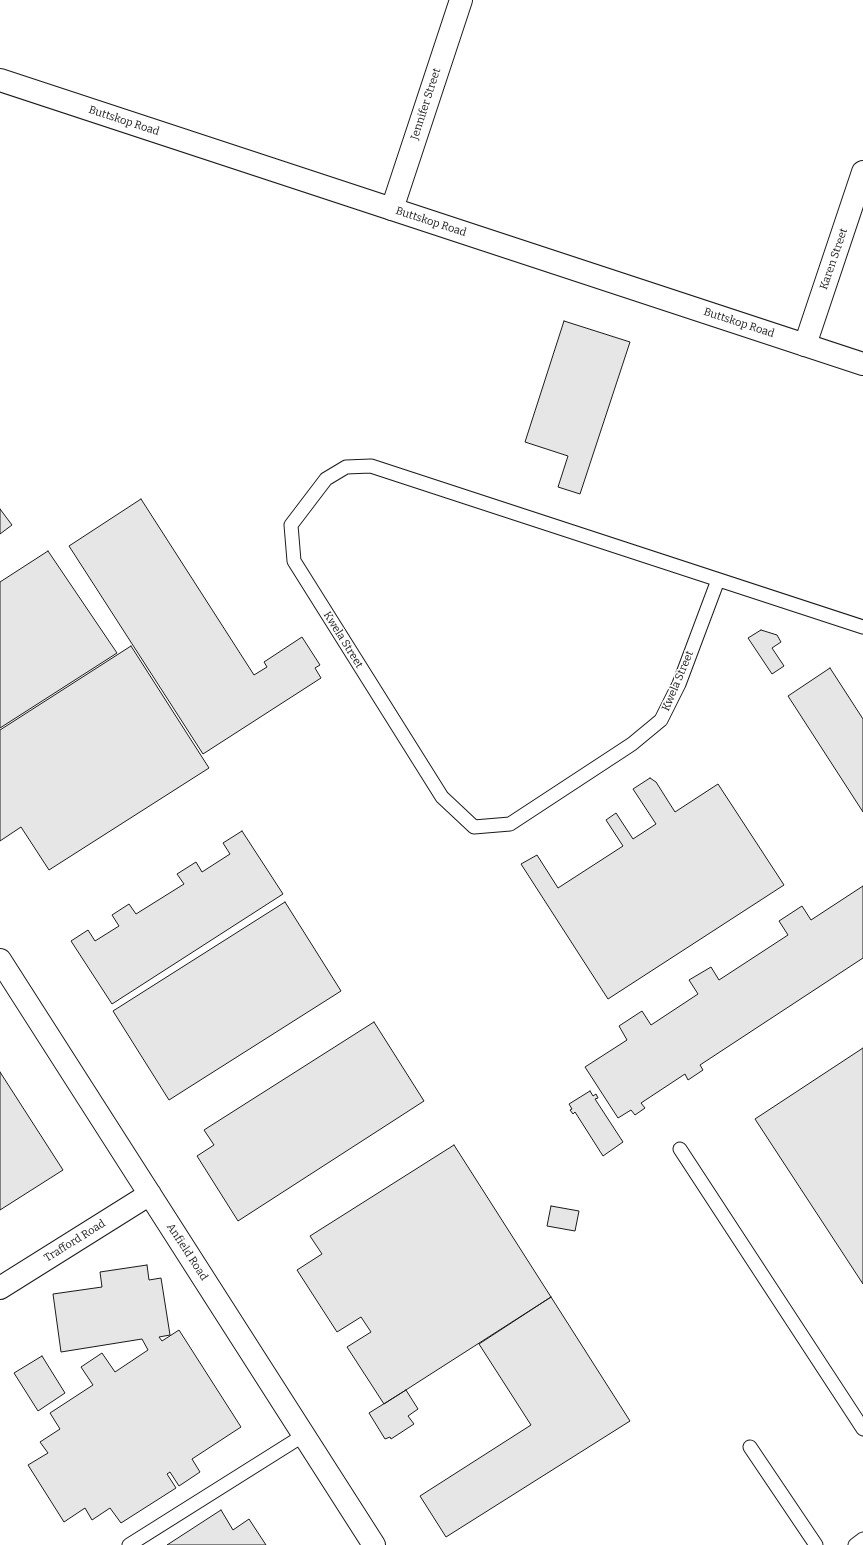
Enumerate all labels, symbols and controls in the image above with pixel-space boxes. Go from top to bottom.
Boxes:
street label: Jennifer Street [408,67,444,141]
street label: Buttskop Road [87,103,161,139]
street label: Buttskop Road [394,204,468,240]
street label: Karen Street [817,227,851,291]
street label: Buttskop Road [702,305,776,341]
street label: Kwela Street [320,609,366,671]
street label: Kwela Street [659,649,697,713]
street label: Trafford Road [42,1217,108,1265]
street label: Anfield Road [164,1221,210,1283]

